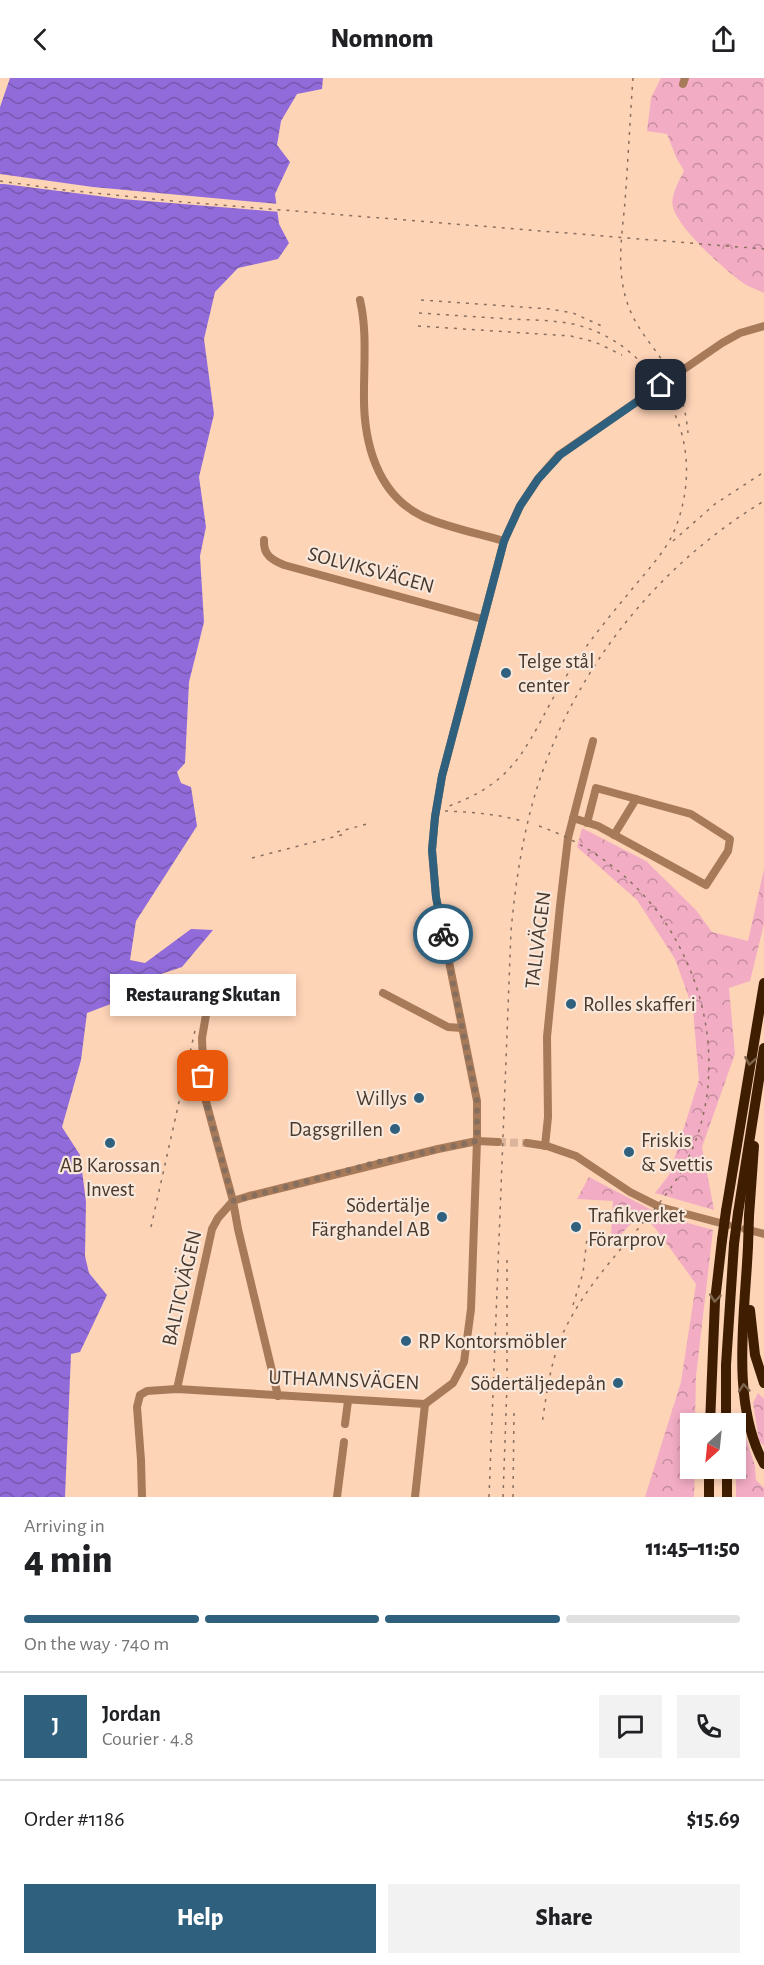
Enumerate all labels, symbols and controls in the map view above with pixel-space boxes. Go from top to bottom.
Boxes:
icon: back [24,23,57,56]
icon: share [707,23,740,56]
text: Nomnom [330,25,434,52]
pin [635,359,686,410]
icon: home [644,368,677,401]
street label: SOLVIKSVÄGEN [305,542,437,597]
place label: Telge stål center [518,651,595,696]
marker: Telge stål center [499,666,513,680]
street label: TALLVÄGEN [521,890,554,990]
courier [413,904,473,964]
icon: bike [427,918,460,951]
callout: Restaurang Skutan [110,974,296,1016]
text: Restaurang Skutan [126,985,280,1005]
place label: Rolles skafferi [583,994,696,1015]
marker: Rolles skafferi [564,997,578,1011]
pin [177,1050,228,1101]
one-way arrow [744,1056,757,1066]
icon: bag [186,1059,219,1092]
place label: Willys [356,1088,407,1109]
marker: Willys [412,1091,426,1105]
place label: Dagsgrillen [289,1119,383,1140]
marker: Dagsgrillen [388,1122,402,1136]
place label: Friskis & Svettis [641,1130,713,1175]
marker: AB Karossan Invest [103,1136,117,1150]
marker: Friskis & Svettis [622,1145,636,1159]
place label: AB Karossan Invest [60,1155,160,1200]
place label: Södertälje Färghandel AB [311,1195,430,1240]
place label: Trafikverket Förarprov [588,1205,685,1250]
marker: Södertälje Färghandel AB [435,1210,449,1224]
marker: Trafikverket Förarprov [569,1220,583,1234]
street label: BALTICVÄGEN [158,1228,205,1348]
one-way arrow [709,1294,722,1303]
place label: RP Kontorsmöbler [418,1331,567,1352]
marker: RP Kontorsmöbler [399,1334,413,1348]
street label: UTHAMNSVÄGEN [268,1366,420,1393]
place label: Södertäljedepån [470,1373,606,1394]
marker: Södertäljedepån [611,1376,625,1390]
one-way arrow [738,1383,751,1392]
north arrow [680,1413,746,1479]
map controls [680,1413,746,1479]
text: Arriving in [24,1516,105,1536]
text: 11:45–11:50 [646,1537,740,1559]
text: 4 min [24,1541,113,1580]
text: On the way · 740 m [24,1634,169,1654]
button: chat [599,1695,662,1758]
button: phone [677,1695,740,1758]
text: Jordan [102,1703,161,1725]
text: J [52,1715,59,1737]
text: Courier · 4.8 [102,1729,194,1749]
text: Order #1186 [24,1808,125,1830]
text: $15.69 [686,1808,740,1830]
button: Help [24,1884,376,1953]
button: Share [388,1884,740,1953]

